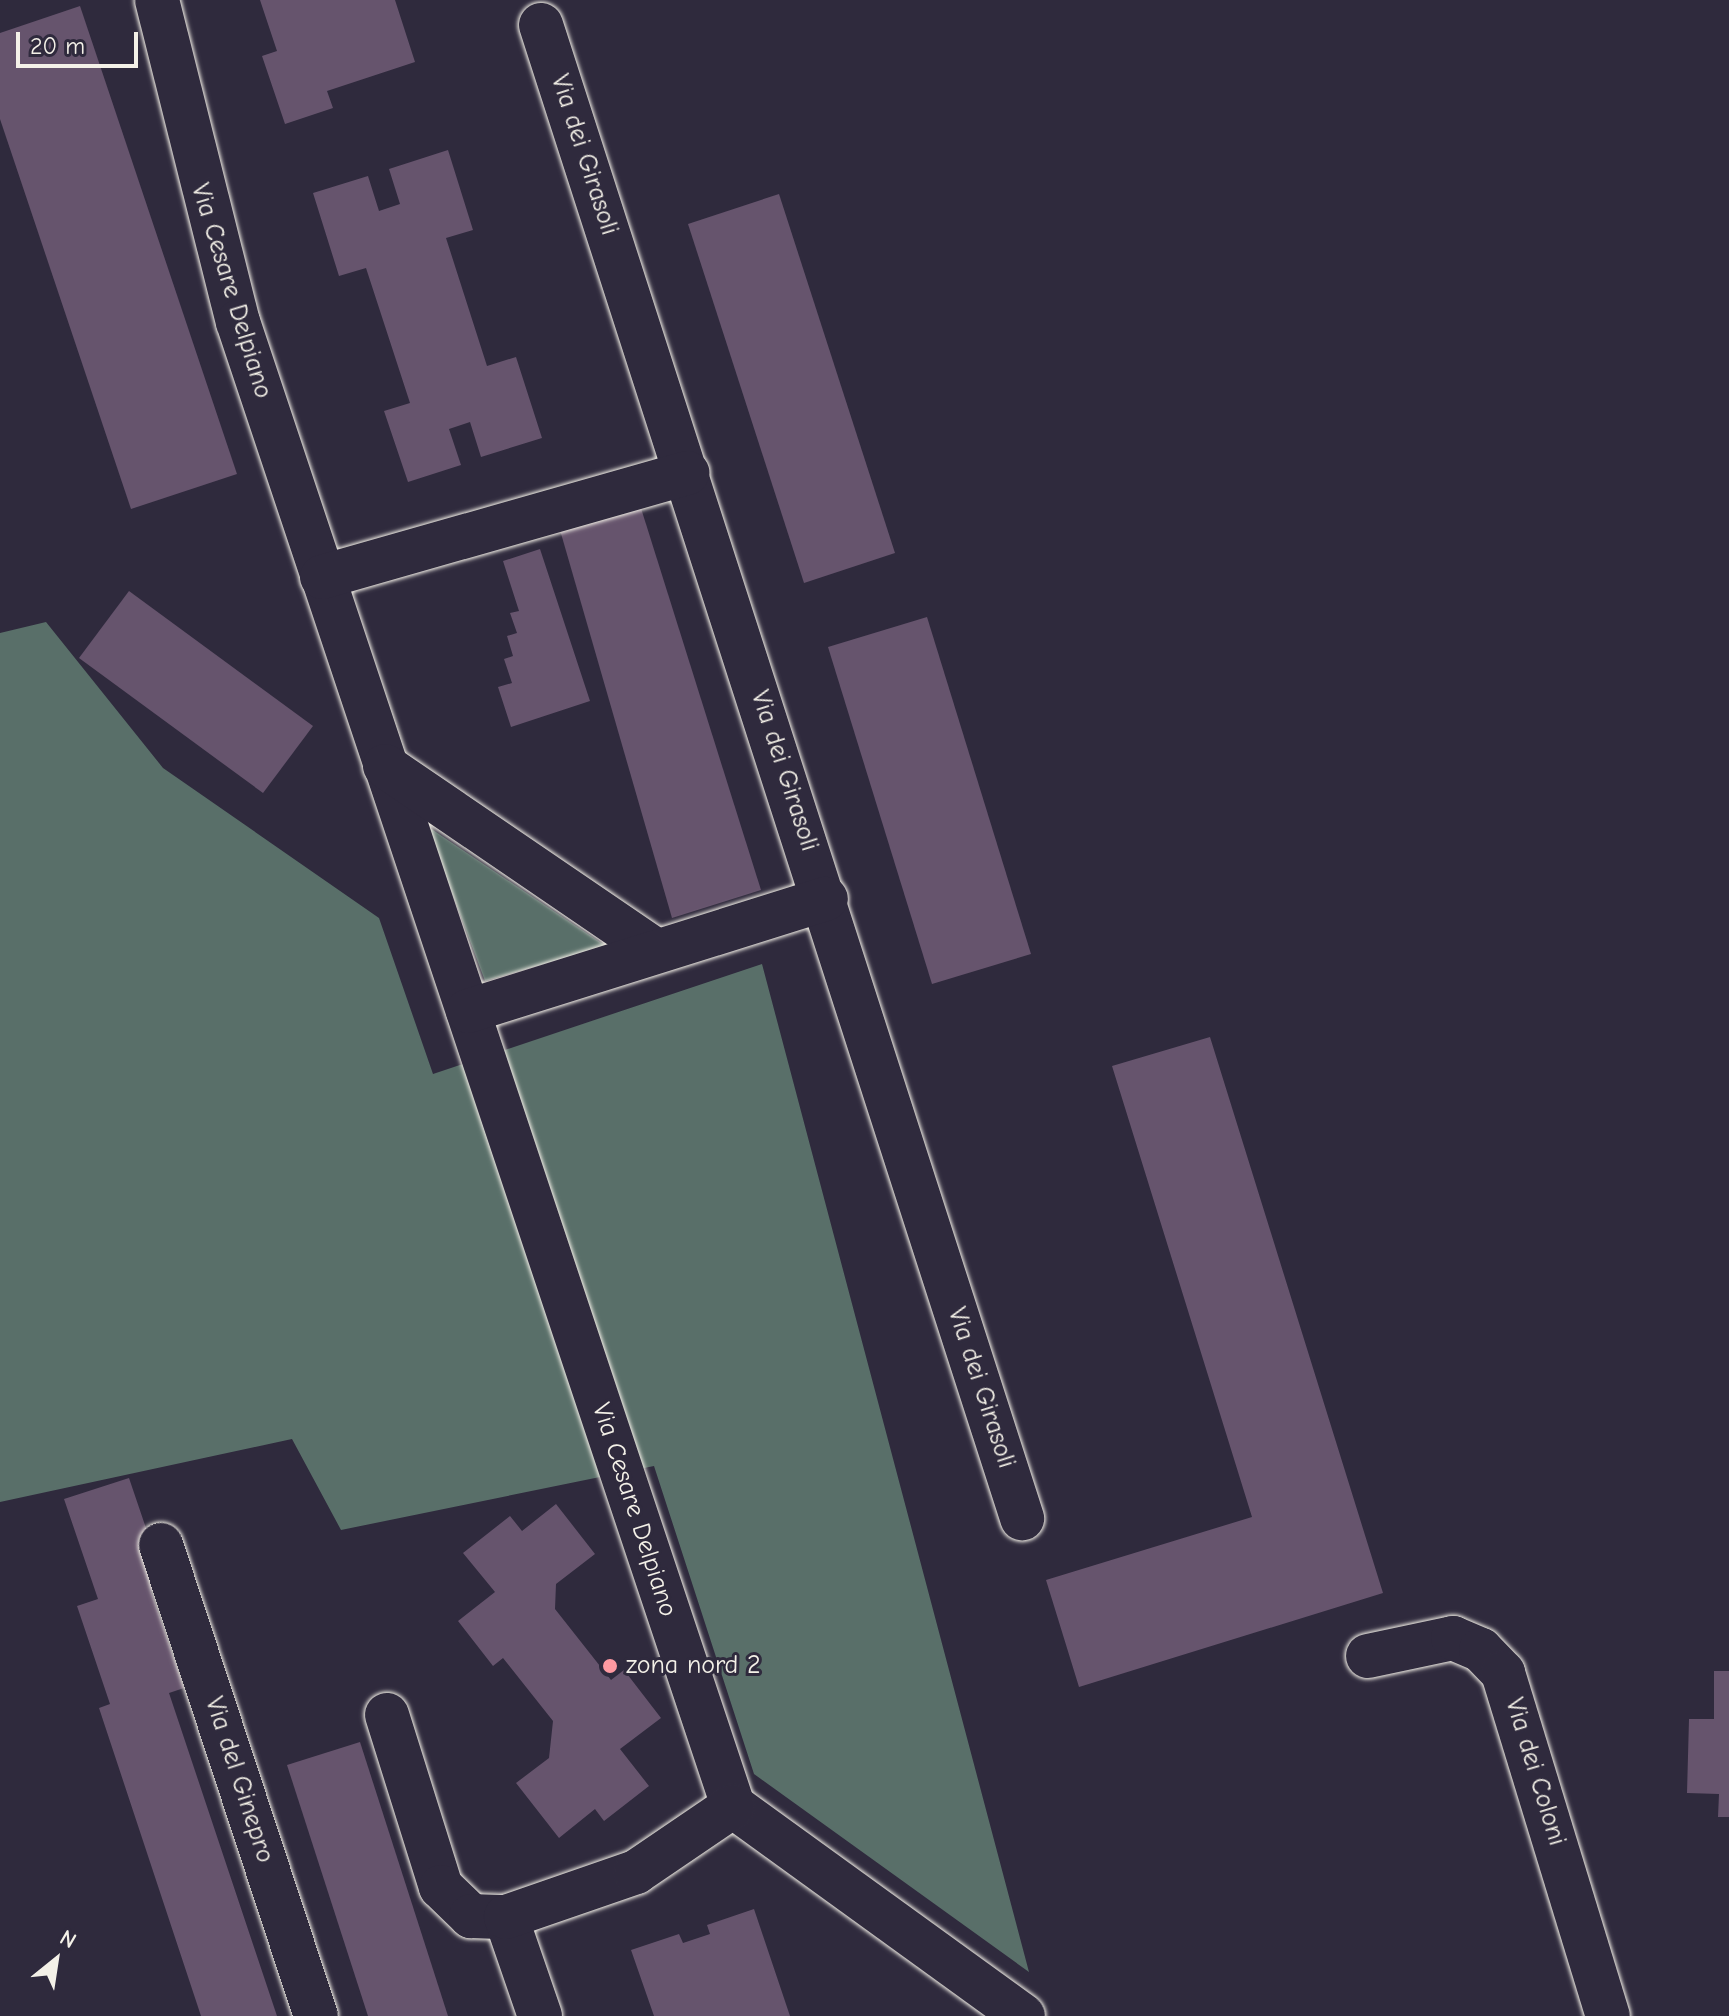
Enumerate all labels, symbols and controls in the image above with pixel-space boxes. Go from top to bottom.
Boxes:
scale bar [20,16,142,66]
text: 20 m [30,32,85,60]
street label: Via dei Girasoli [543,71,625,239]
street label: Via Cesare Delpiano [183,180,279,402]
street label: Via dei Girasoli [743,687,825,855]
street label: Via dei Girasoli [940,1304,1022,1472]
street label: Via Cesare Delpiano [585,1399,683,1621]
place label: zona nord 2 [626,1650,761,1682]
marker: zona nord 2 [601,1657,619,1675]
street label: Via del Ginepro [198,1693,280,1867]
street label: Via dei Coloni [1498,1694,1572,1850]
north arrow [16,1920,96,2000]
text: N [55,1924,81,1954]

